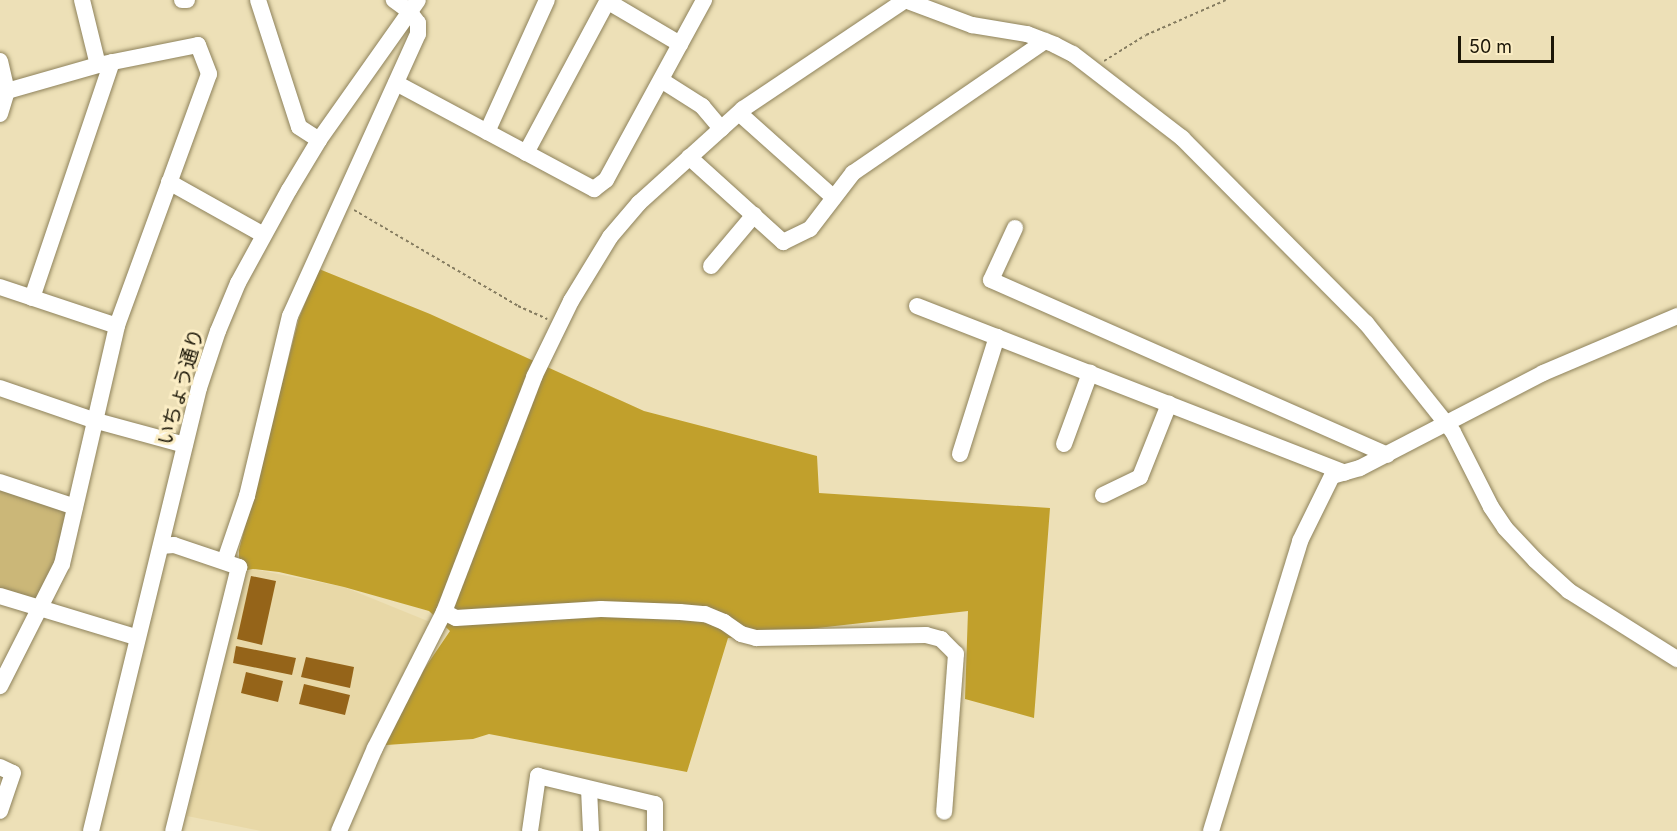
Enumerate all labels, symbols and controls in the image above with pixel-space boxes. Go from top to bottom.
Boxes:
scale bar [1461,24,1557,62]
text: 50 m [1469,36,1512,57]
street label: いちょう通り [153,326,209,448]

